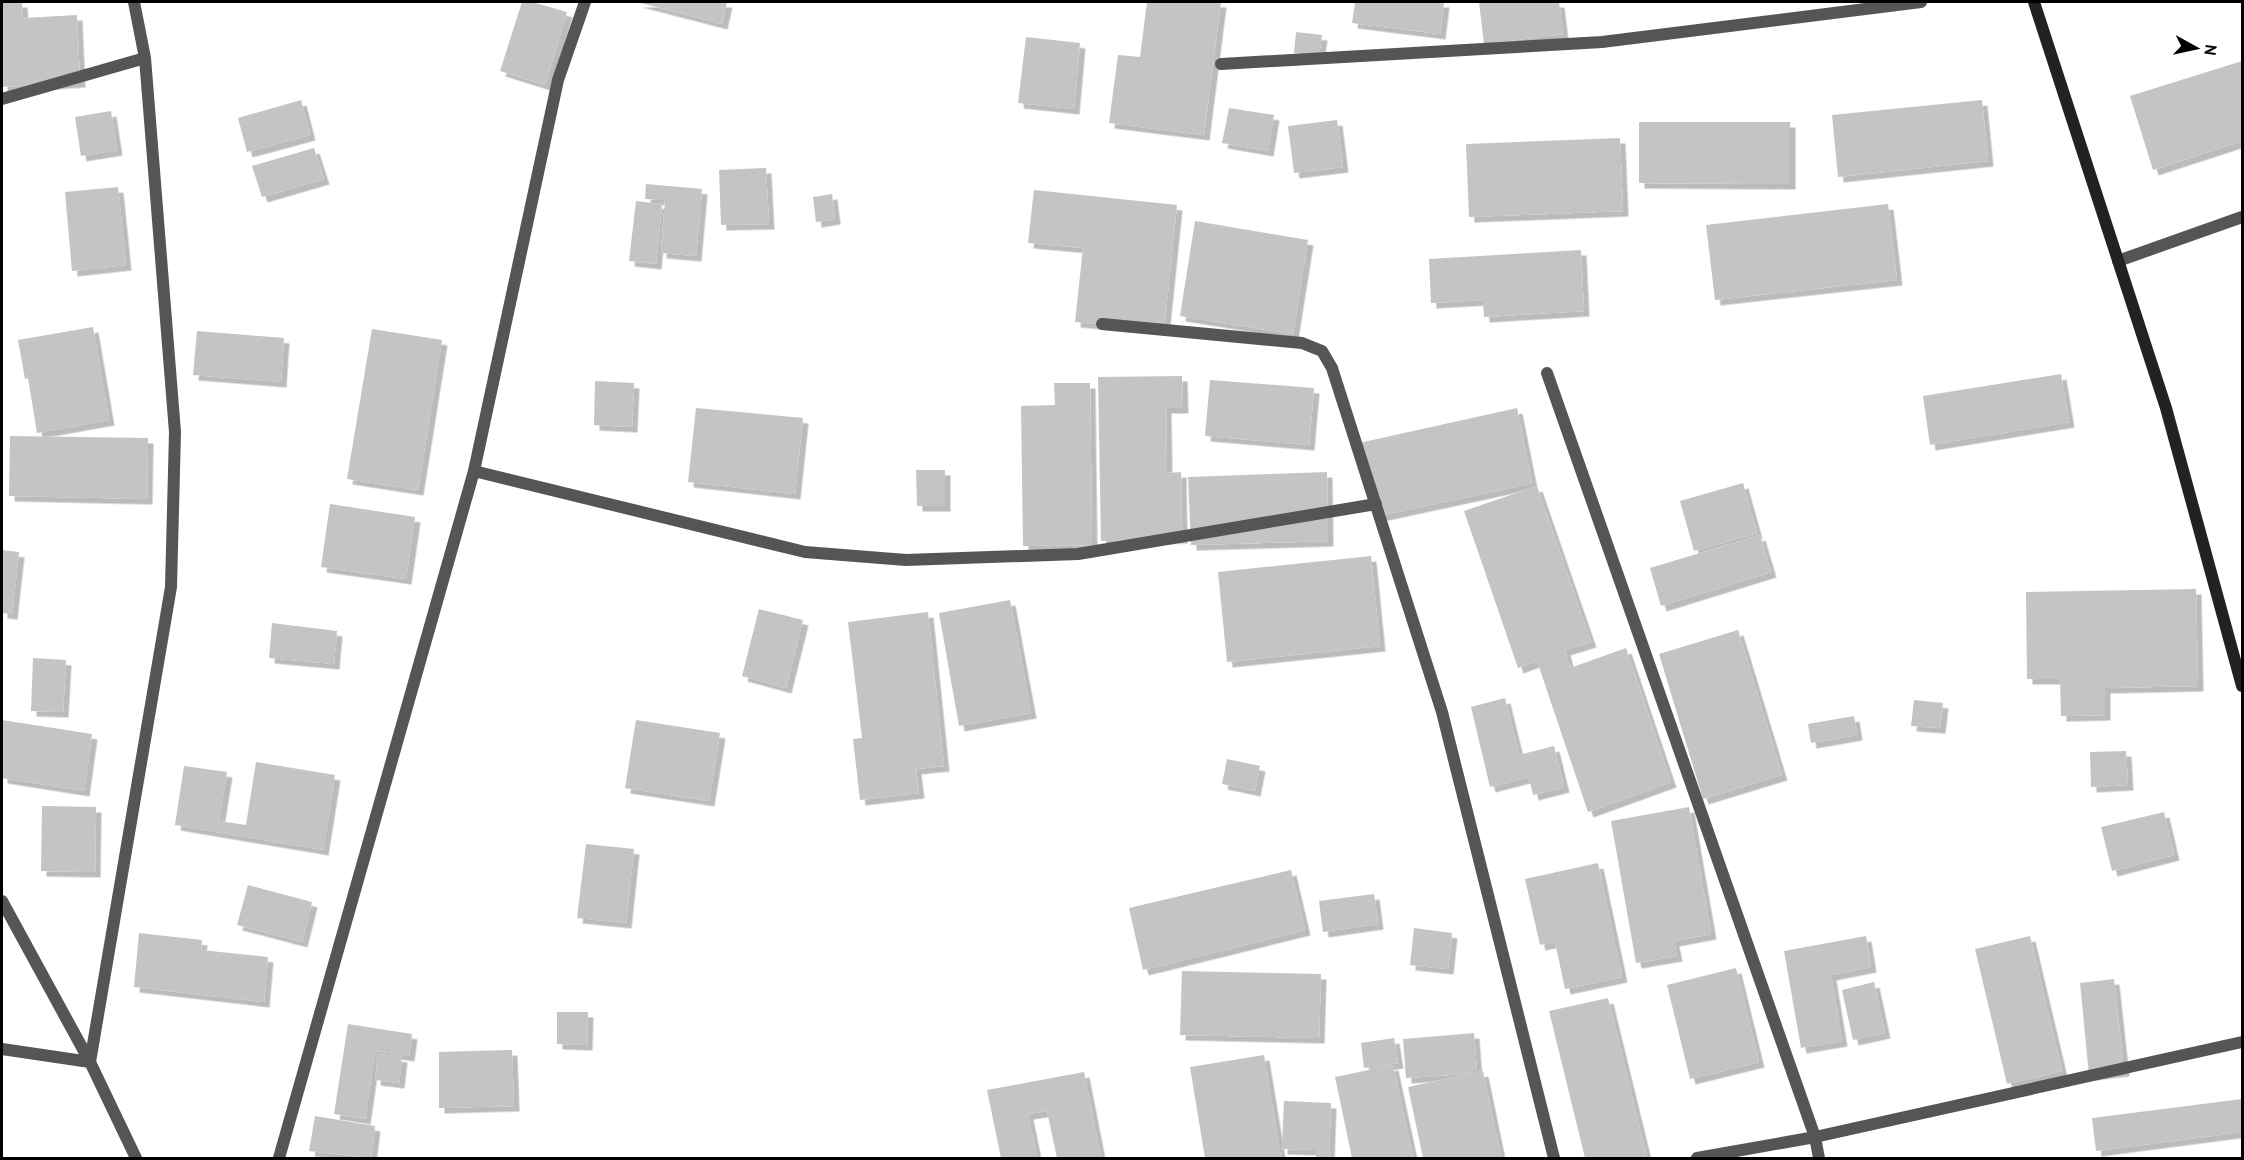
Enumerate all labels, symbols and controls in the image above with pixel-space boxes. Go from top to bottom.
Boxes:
north arrow [2166,18,2226,78]
text: N [2200,43,2221,57]

